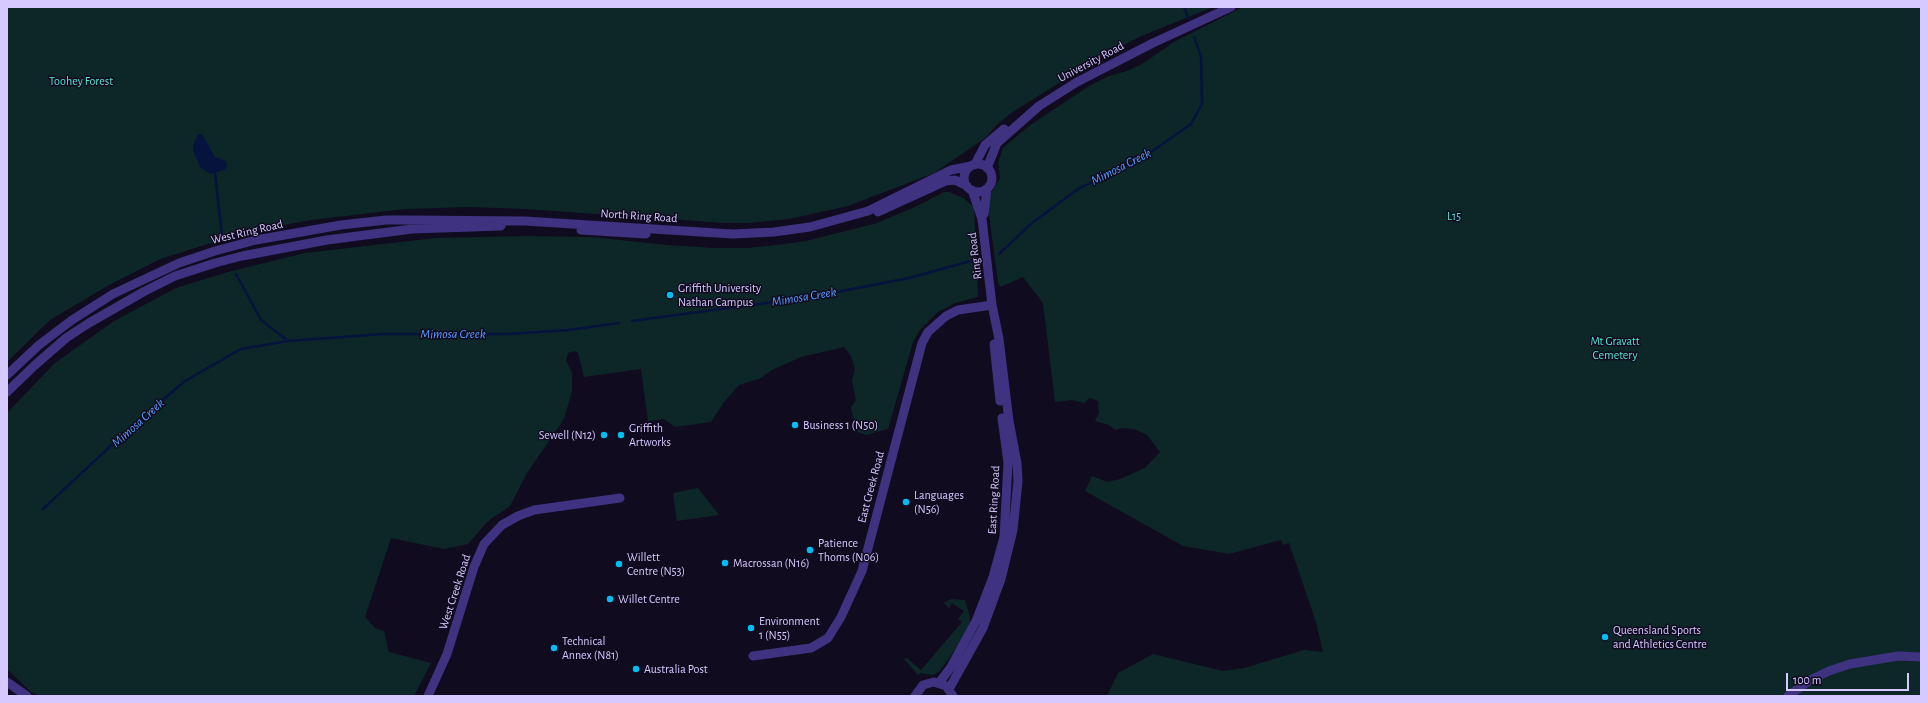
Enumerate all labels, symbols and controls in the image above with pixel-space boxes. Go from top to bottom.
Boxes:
street label: University Road [1055,39,1127,85]
park label: Toohey Forest [49,74,113,88]
water label: Mimosa Creek [1088,145,1154,189]
street label: North Ring Road [600,206,678,226]
park label: L15 [1447,209,1461,223]
street label: West Ring Road [210,217,284,247]
street label: Ring Road [965,232,985,280]
place label: Griffith University Nathan Campus [678,281,761,309]
water label: Mimosa Creek [771,284,837,310]
marker: Griffith University Nathan Campus [665,290,675,300]
water label: Mimosa Creek [420,326,486,342]
park label: Mt Gravatt Cemetery [1590,334,1640,362]
water label: Mimosa Creek [109,395,167,451]
place label: Business 1 (N50) [803,418,878,432]
marker: Business 1 (N50) [790,420,800,430]
place label: Griffith Artworks [629,421,671,449]
place label: Sewell (N12) [539,428,596,442]
marker: Sewell (N12) [599,430,609,440]
marker: Griffith Artworks [616,430,626,440]
street label: East Creek Road [855,450,887,524]
street label: East Ring Road [985,465,1003,535]
place label: Languages (N56) [914,488,964,516]
marker: Languages (N56) [901,497,911,507]
place label: Patience Thoms (N06) [818,536,879,564]
marker: Patience Thoms (N06) [805,545,815,555]
place label: Willett Centre (N53) [627,550,685,578]
street label: West Creek Road [436,553,474,631]
place label: Macrossan (N16) [733,556,810,570]
marker: Macrossan (N16) [720,558,730,568]
marker: Willett Centre (N53) [614,559,624,569]
place label: Willet Centre [618,592,680,606]
marker: Willet Centre [605,594,615,604]
place label: Environment 1 (N55) [759,614,819,642]
marker: Environment 1 (N55) [746,623,756,633]
place label: Queensland Sports and Athletics Centre [1613,623,1707,651]
marker: Queensland Sports and Athletics Centre [1600,632,1610,642]
place label: Technical Annex (N81) [562,634,619,662]
marker: Technical Annex (N81) [549,643,559,653]
place label: Australia Post [644,662,708,676]
marker: Australia Post [631,664,641,674]
scale bar [1788,665,1911,691]
text: 100 m [1793,674,1821,686]

